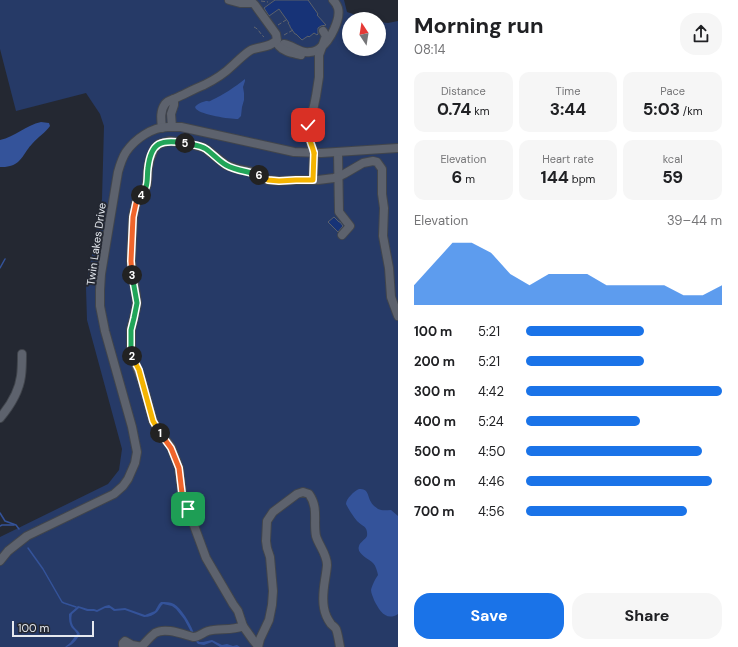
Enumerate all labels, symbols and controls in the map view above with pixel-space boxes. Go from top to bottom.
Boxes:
text: Morning run [414,11,544,40]
north arrow [342,12,386,56]
map controls [342,12,386,56]
button: share [680,13,722,55]
text: 08:14 [414,41,445,58]
text: Distance [441,84,486,98]
text: Time [556,84,580,98]
text: Pace [660,84,685,98]
text: 0.74 [437,98,471,120]
text: 3:44 [550,98,586,120]
text: 5:03 [643,98,680,120]
text: km [471,104,490,118]
text: /km [680,104,703,118]
pin [291,108,325,142]
icon: check [297,114,319,136]
pin: 5 [175,133,195,153]
text: 5 [182,136,188,150]
text: Elevation [440,152,486,166]
text: Heart rate [542,152,594,166]
text: kcal [663,152,683,166]
pin: 6 [249,165,269,185]
text: 6 [452,166,462,188]
text: 144 [541,166,569,188]
text: 59 [662,166,683,188]
text: 6 [256,168,262,182]
text: m [462,172,475,186]
text: bpm [569,172,595,186]
pin: 4 [131,185,151,205]
text: 4 [137,188,145,202]
street label: Twin Lakes Drive [83,202,109,286]
text: Elevation [414,212,468,229]
text: 39–44 m [667,212,722,229]
pin: 3 [122,265,142,285]
text: 3 [129,268,135,282]
text: 100 m [414,323,452,340]
text: 5:21 [478,323,500,340]
pin: 2 [122,346,142,366]
text: 2 [129,349,135,363]
text: 200 m [414,353,455,370]
text: 5:21 [478,353,500,370]
text: 300 m [414,383,455,400]
text: 4:42 [478,383,504,400]
text: 400 m [414,413,456,430]
text: 5:24 [478,413,504,430]
pin: 1 [150,423,170,443]
text: 1 [158,426,162,440]
text: 500 m [414,443,456,460]
text: 4:50 [478,443,505,460]
text: 600 m [414,473,456,490]
text: 4:46 [478,473,505,490]
pin [171,492,205,526]
icon: arrive [177,498,199,520]
text: 700 m [414,503,455,520]
text: 4:56 [478,503,505,520]
button: Save [414,593,564,639]
button: Share [572,593,722,639]
scale bar [12,619,94,638]
text: 100 m [18,621,49,635]

